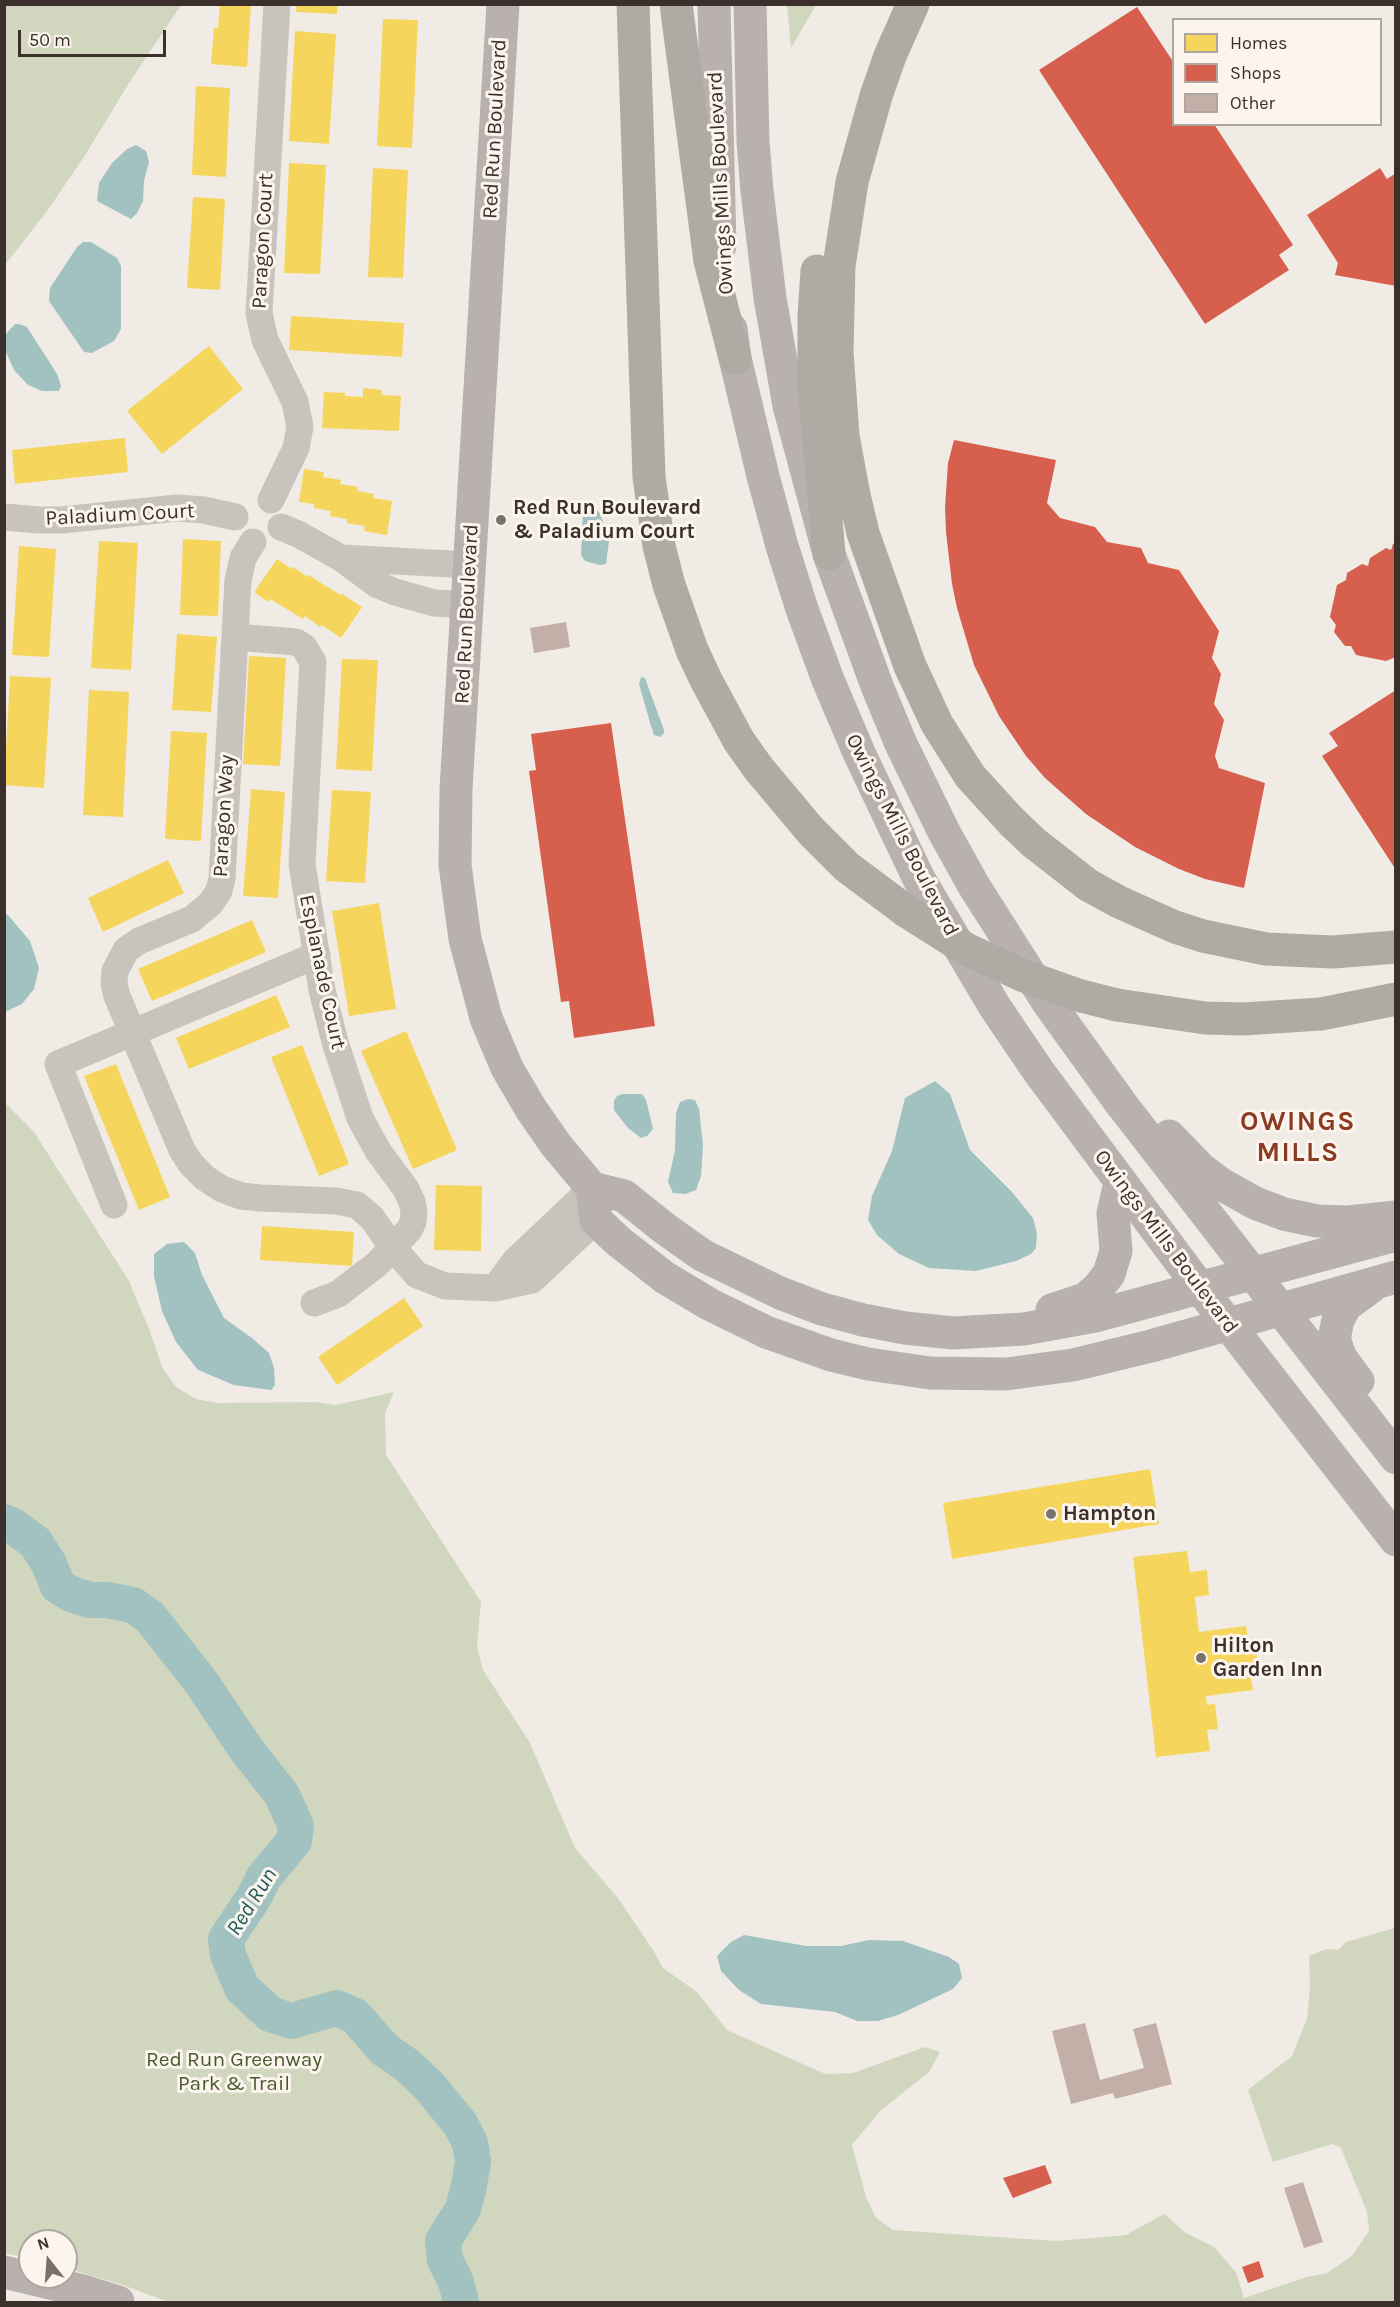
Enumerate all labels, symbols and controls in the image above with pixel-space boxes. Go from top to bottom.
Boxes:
scale bar [21,18,170,56]
legend [1172,18,1382,126]
text: 50 m [29,29,71,51]
text: Homes [1230,32,1287,54]
street label: Red Run Boulevard [478,38,512,220]
text: Shops [1230,62,1282,84]
street label: Owings Mills Boulevard [703,71,739,295]
text: Other [1230,92,1275,114]
street label: Paragon Court [247,172,279,310]
place label: Red Run Boulevard & Paladium Court [513,495,701,545]
street label: Paladium Court [45,499,195,531]
marker: Red Run Boulevard & Paladium Court [494,513,508,527]
street label: Red Run Boulevard [450,523,484,705]
street label: Owings Mills Boulevard [840,730,964,940]
street label: Paragon Way [208,754,240,878]
street label: Esplanade Court [293,892,351,1052]
district label: OWINGS MILLS [1240,1106,1356,1169]
street label: Owings Mills Boulevard [1089,1145,1243,1339]
place label: Hampton [1063,1501,1156,1527]
marker: Hampton [1044,1507,1058,1521]
place label: Hilton Garden Inn [1213,1633,1323,1683]
marker: Hilton Garden Inn [1194,1651,1208,1665]
water label: Red Run [221,1863,283,1941]
park label: Red Run Greenway Park & Trail [146,2047,322,2097]
north arrow [18,2229,78,2289]
text: N [35,2232,51,2254]

